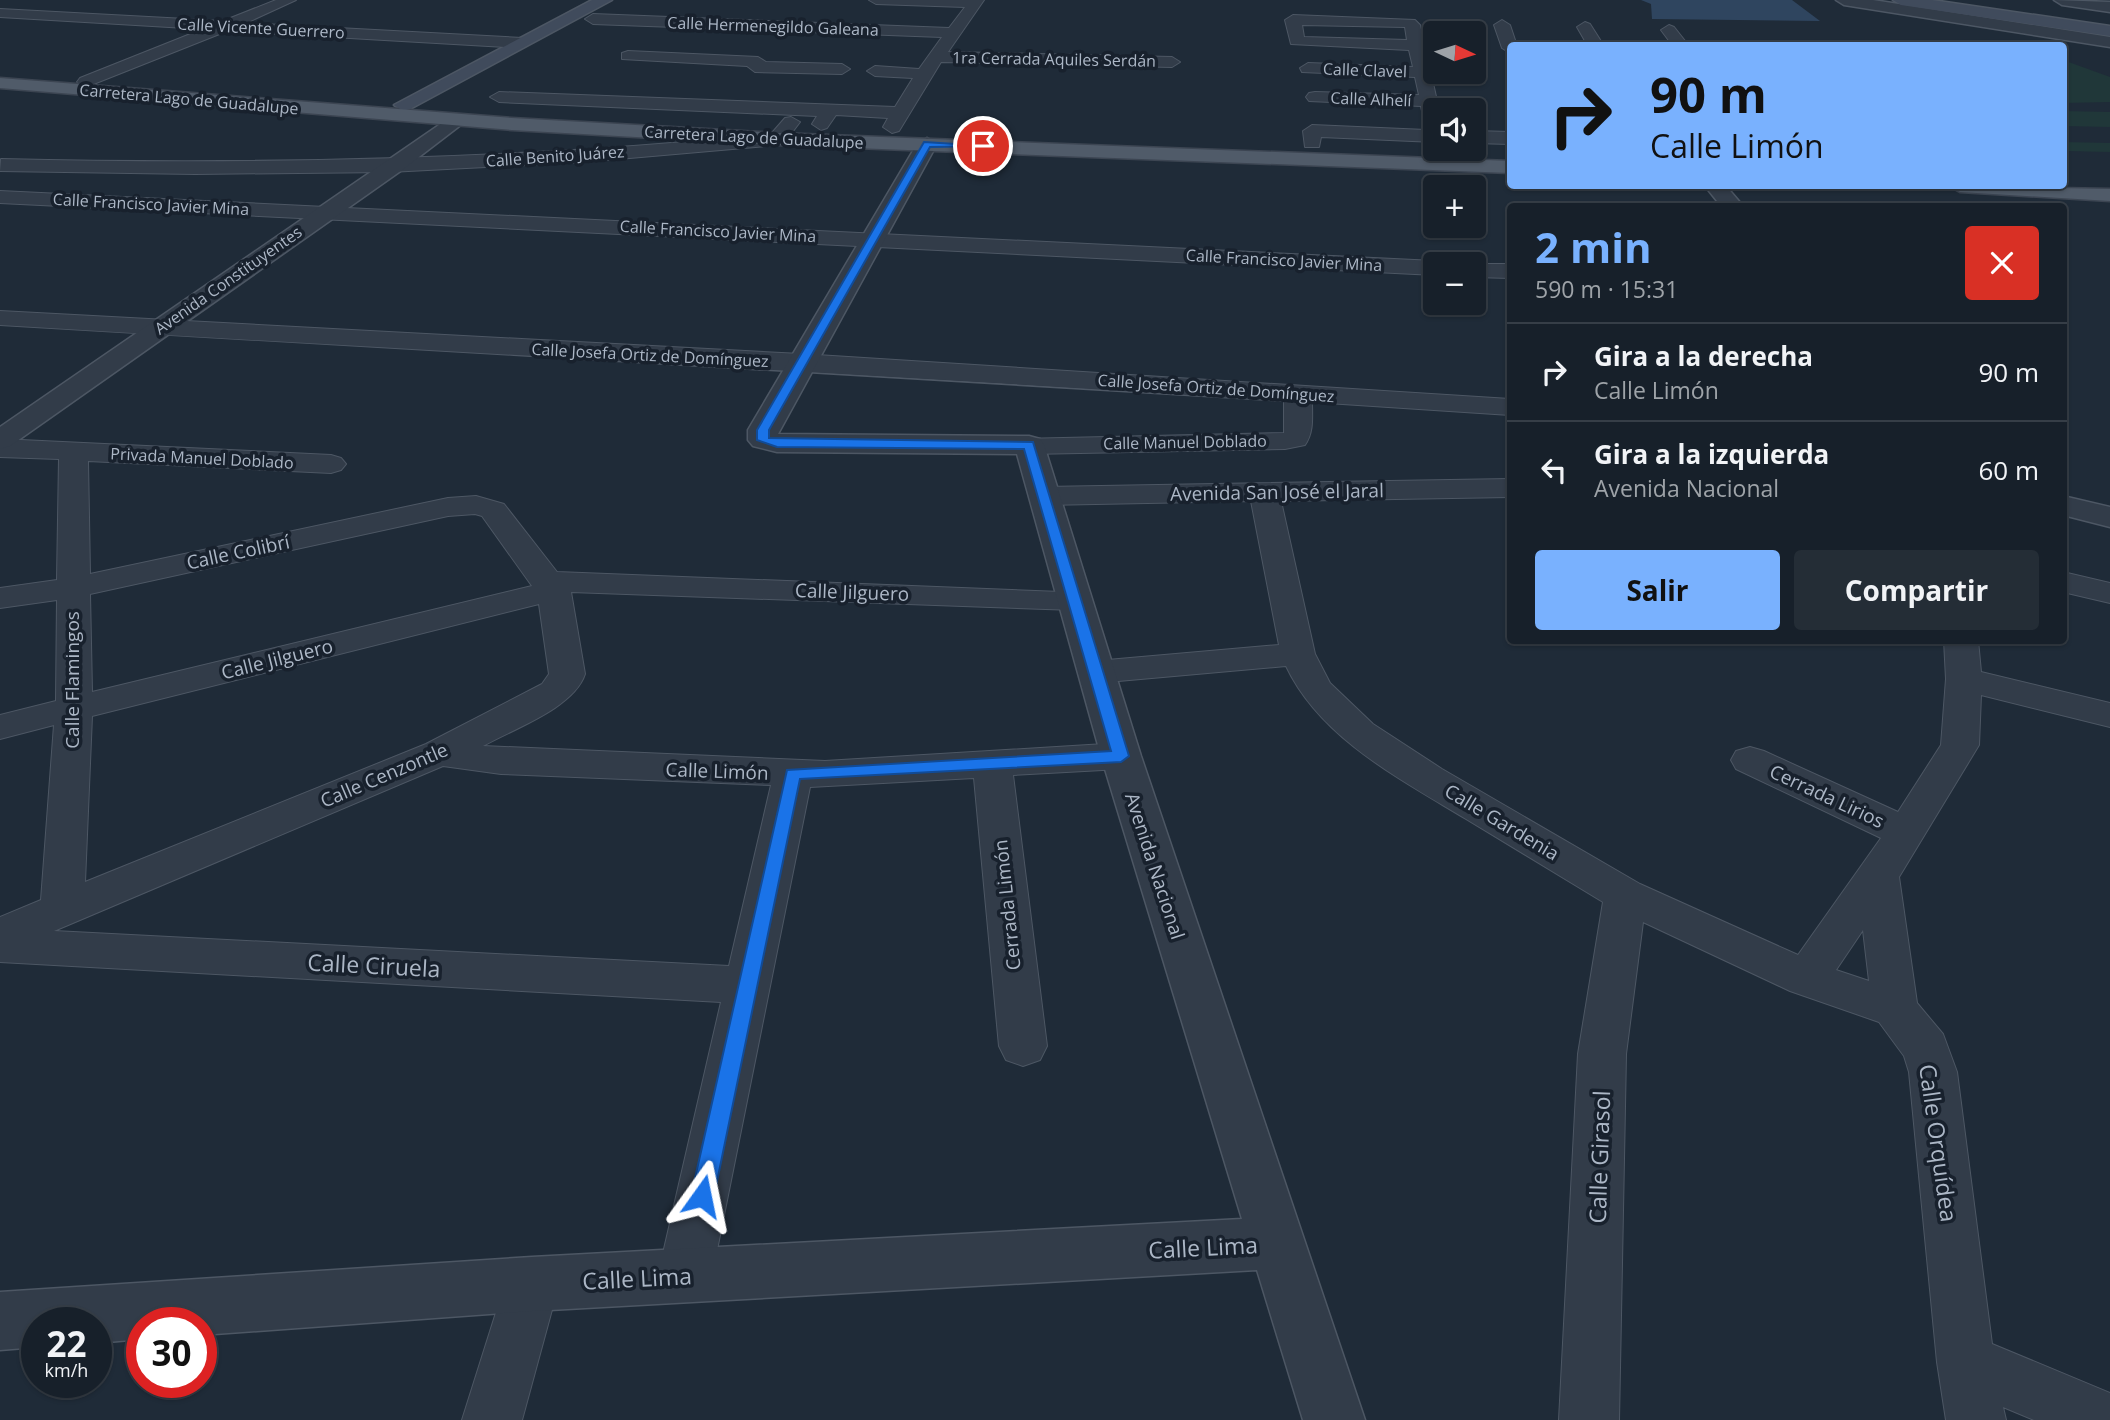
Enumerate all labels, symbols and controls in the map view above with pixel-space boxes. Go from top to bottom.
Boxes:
street label: Calle Hermenegildo Galeana [667,11,879,41]
street label: Calle Vicente Guerrero [177,13,345,43]
north arrow [1423,21,1486,84]
map controls [1423,21,1486,315]
street label: 1ra Cerrada Aquiles Serdán [952,46,1156,72]
street label: Calle Clavel [1323,58,1407,82]
text: 90 m [1650,61,1767,127]
icon: right [1535,70,1626,161]
street label: Carretera Lago de Guadalupe [79,78,299,120]
street label: Calle Alhelí [1330,87,1413,111]
button: sound [1423,98,1486,161]
pin [953,116,1013,176]
street label: Carretera Lago de Guadalupe [644,120,864,154]
text: Calle Limón [1650,124,1824,167]
icon: arrive [964,127,1002,165]
street label: Calle Benito Juárez [485,140,625,172]
button: + [1423,175,1486,238]
street label: Calle Francisco Javier Mina [52,188,250,220]
street label: Calle Francisco Javier Mina [619,215,817,247]
text: 2 min [1535,218,1652,275]
street label: Avenida Constituyentes [150,221,306,339]
button: close [1965,226,2039,300]
street label: Calle Francisco Javier Mina [1185,244,1383,276]
button: − [1423,252,1486,315]
text: 590 m · 15:31 [1535,273,1678,305]
street label: Calle Josefa Ortiz de Domínguez [531,338,769,372]
text: Gira a la derecha [1594,338,1813,374]
icon: right [1535,353,1573,391]
text: 90 m [1978,354,2039,390]
street label: Calle Josefa Ortiz de Domínguez [1097,369,1335,407]
text: Calle Limón [1594,374,1719,406]
street label: Calle Manuel Doblado [1103,430,1267,454]
text: Gira a la izquierda [1594,436,1829,472]
street label: Privada Manuel Doblado [110,442,294,474]
icon: left [1535,451,1573,489]
text: 60 m [1978,452,2039,488]
text: Avenida Nacional [1594,472,1779,504]
street label: Avenida San José el Jaral [1170,477,1384,507]
street label: Calle Colibrí [184,528,293,576]
button: Salir [1535,550,1780,630]
button: Compartir [1794,550,2039,630]
street label: Calle Jilguero [794,577,910,607]
street label: Calle Flamingos [59,611,85,749]
street label: Calle Jilguero [218,633,336,685]
street label: Calle Cenzontle [316,736,452,814]
street label: Calle Limón [665,756,769,786]
street label: Cerrada Lirios [1765,758,1889,834]
street label: Calle Gardenia [1440,778,1564,866]
street label: Avenida Nacional [1119,789,1191,943]
street label: Cerrada Limón [987,838,1027,972]
street label: Calle Ciruela [307,946,441,984]
street label: Calle Orquídea [1912,1062,1966,1224]
street label: Calle Girasol [1581,1090,1617,1224]
position arrow [665,1159,739,1233]
street label: Calle Lima [1147,1228,1259,1266]
street label: Calle Lima [581,1259,693,1297]
speed limit sign: 30 [126,1307,217,1398]
text: 22 [46,1320,87,1367]
text: km/h [45,1358,88,1382]

